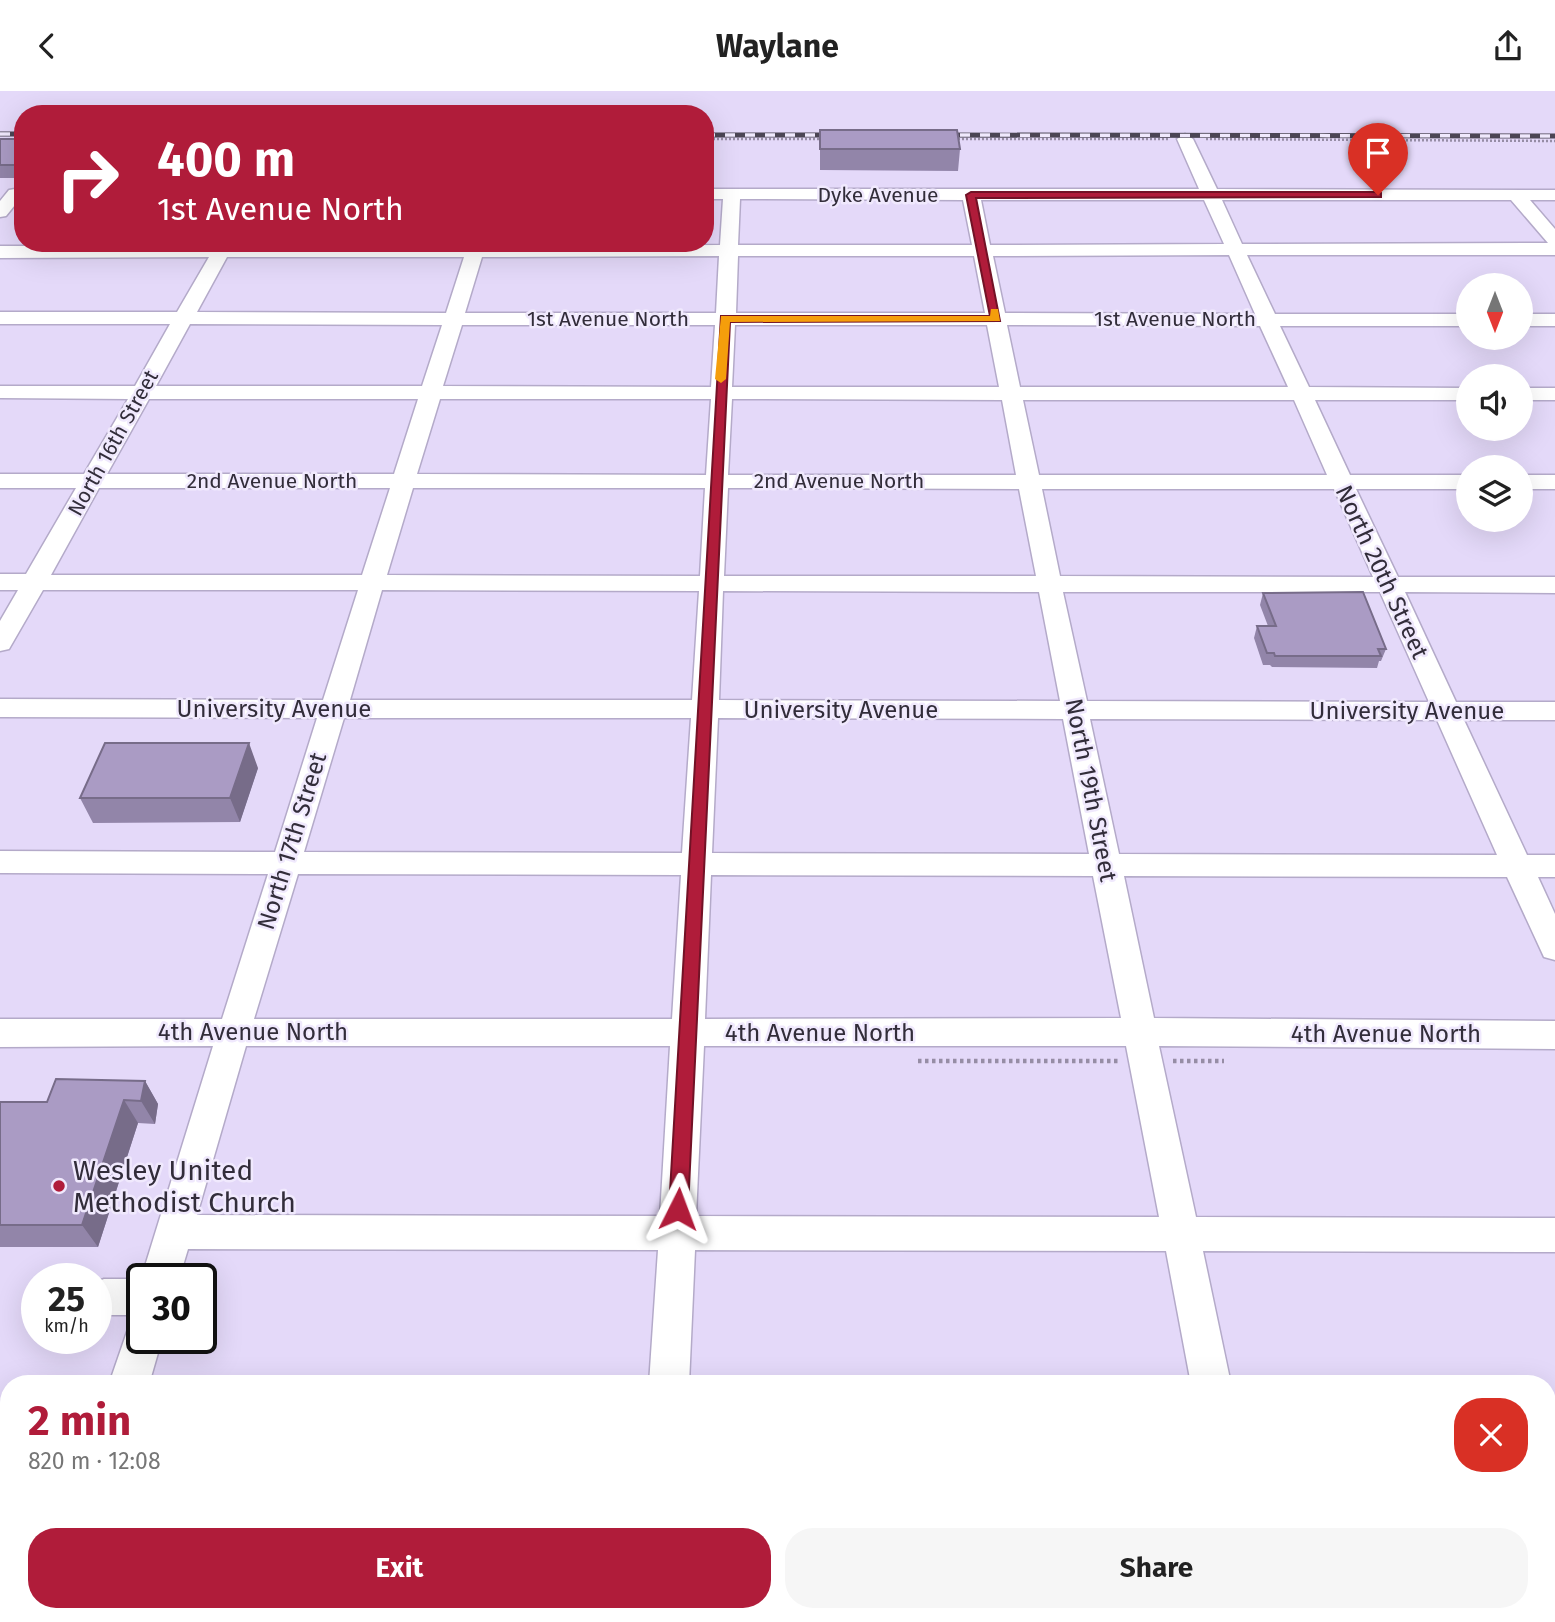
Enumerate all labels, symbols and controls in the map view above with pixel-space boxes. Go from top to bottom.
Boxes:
icon: back [28,27,66,65]
text: Waylane [716,27,839,65]
icon: share [1489,27,1527,65]
pin [1348,123,1408,195]
text: 400 m [157,130,295,189]
icon: right [42,133,133,224]
icon: arrive [1359,134,1397,172]
street label: Dyke Avenue [817,182,939,208]
text: 1st Avenue North [157,190,404,228]
north arrow [1456,273,1533,350]
map controls [1456,273,1533,532]
street label: 1st Avenue North [527,306,689,332]
street label: 1st Avenue North [1094,306,1256,332]
button: sound [1456,364,1533,441]
street label: North 16th Street [62,365,164,521]
button: layers [1456,455,1533,532]
street label: 2nd Avenue North [187,468,357,494]
street label: 2nd Avenue North [754,468,924,494]
street label: North 20th Street [1330,481,1435,664]
street label: University Avenue [177,695,371,723]
street label: University Avenue [744,696,938,724]
street label: North 19th Street [1060,696,1123,884]
street label: University Avenue [1310,697,1504,725]
street label: North 17th Street [252,749,332,933]
street label: 4th Avenue North [158,1018,348,1046]
street label: 4th Avenue North [725,1019,915,1047]
street label: 4th Avenue North [1291,1020,1481,1048]
place label: Wesley United Methodist Church [73,1154,296,1219]
position arrow [641,1172,715,1246]
marker: Wesley United Methodist Church [51,1178,67,1194]
speed limit sign: 30 [126,1263,217,1354]
text: 25 [48,1278,85,1320]
text: km/h [44,1315,89,1337]
text: 2 min [28,1396,131,1446]
button: close [1454,1398,1528,1472]
text: 820 m · 12:08 [28,1447,161,1475]
button: Exit [28,1528,771,1608]
button: Share [785,1528,1528,1608]

